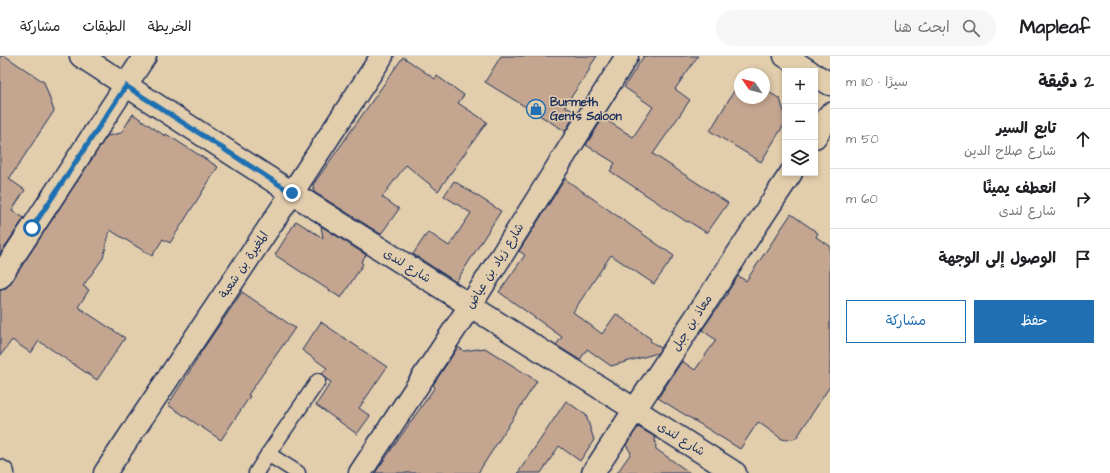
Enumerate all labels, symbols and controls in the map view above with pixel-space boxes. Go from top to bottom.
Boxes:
search box [716,10,996,46]
text: Mapleaf [1020,14,1090,41]
text: مشاركة [20,17,60,37]
text: الطبقات [82,17,126,37]
text: الخريطة [148,17,191,37]
text: ابحث هنا [894,17,950,38]
icon: search [960,17,982,39]
north arrow [734,68,770,104]
map controls [782,68,818,176]
button: + [782,68,818,104]
text: 2 دقيقة [1038,70,1094,94]
text: سيرًا · 110 m [846,73,908,91]
place label: Burmeth Gents Saloon [550,94,622,125]
shop icon: Burmeth Gents Saloon [525,98,547,120]
button: − [782,104,818,140]
text: تابع السير [997,118,1056,139]
icon: ahead [1072,128,1094,150]
text: 50 m [846,130,879,148]
button: layers [782,140,818,176]
text: شارع صلاح الدين [964,142,1056,160]
text: انعطف يمينًا [983,178,1056,199]
route end [283,184,301,202]
icon: right [1072,188,1094,210]
text: 60 m [846,190,878,208]
text: شارع لندى [999,202,1056,220]
route start [23,219,41,237]
street label: شارع زياد بن عياض [462,220,528,312]
street label: المغيرة بن شعبة [215,228,273,302]
street label: شارع لندى [380,245,434,287]
text: الوصول إلى الوجهة [939,248,1056,269]
icon: arrive [1072,248,1094,270]
street label: معاذ بن جبل [667,292,717,354]
button: مشاركة [846,300,966,343]
button: حفظ [974,300,1094,343]
street label: شارع لندى [654,418,708,460]

